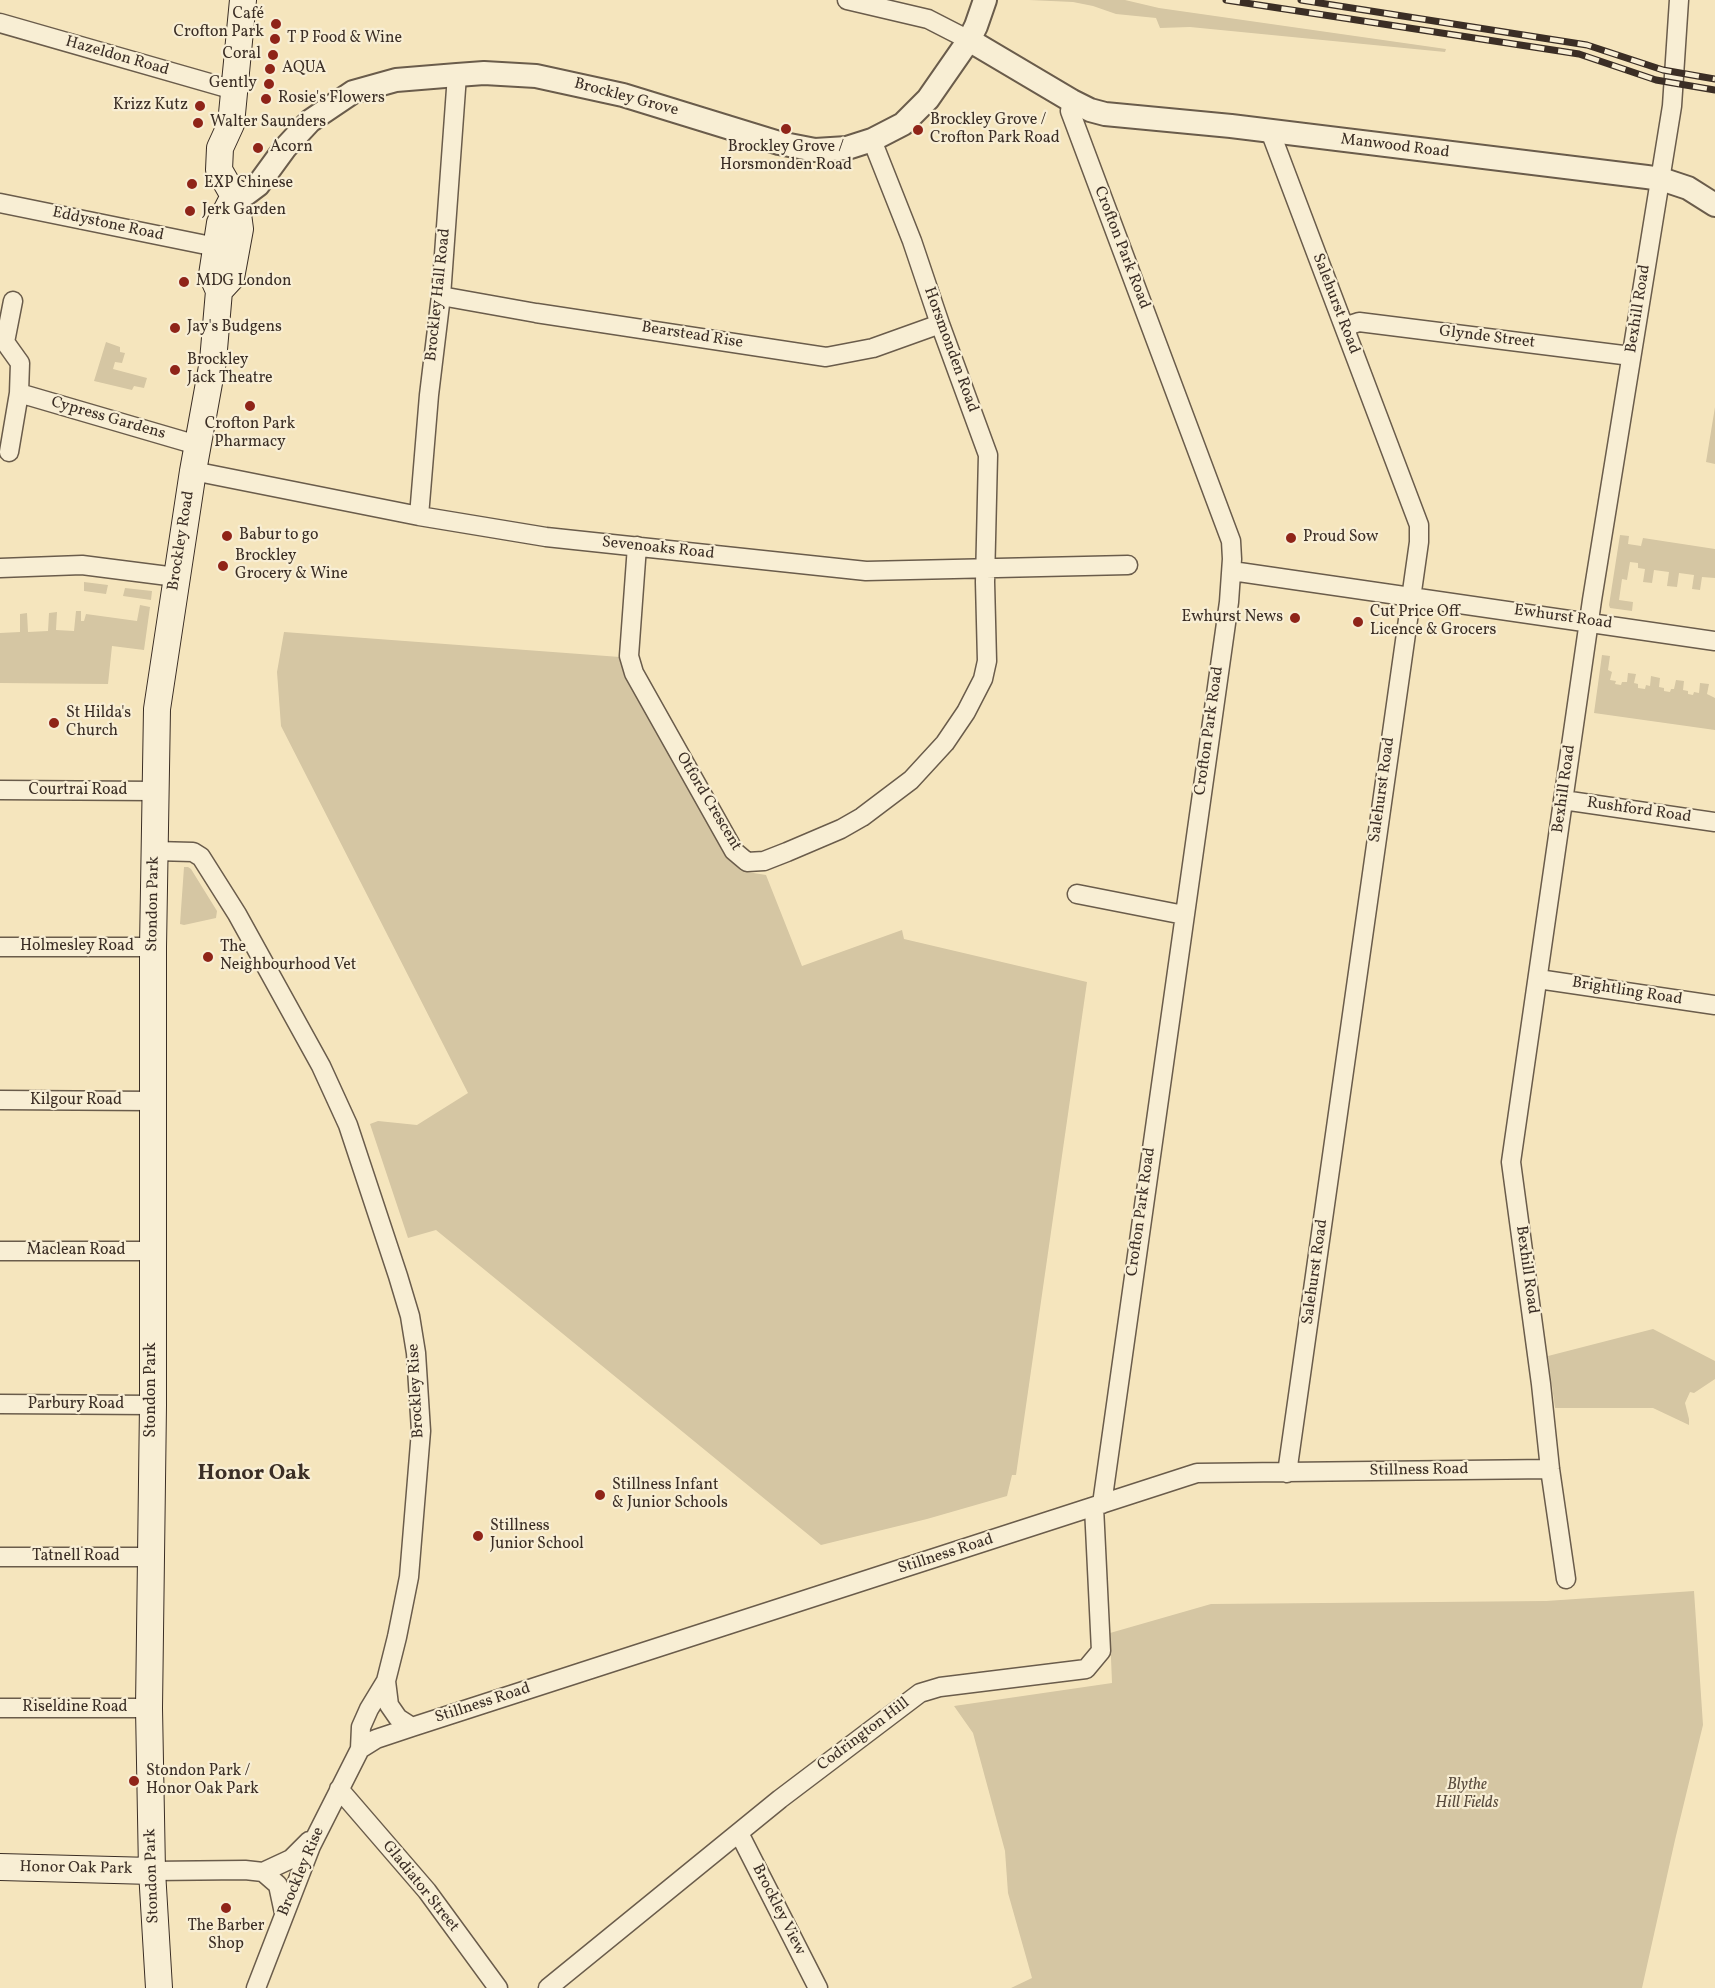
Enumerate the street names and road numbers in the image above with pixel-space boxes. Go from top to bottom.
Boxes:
street label: Hazeldon Road [63,33,171,81]
street label: Brockley Grove [572,75,680,121]
street label: Manwood Road [1340,131,1450,163]
street label: Crofton Park Road [1089,184,1153,312]
street label: Eddystone Road [50,204,166,246]
street label: Brockley Hall Road [422,228,456,362]
street label: Salehurst Road [1307,251,1363,357]
street label: Bexhill Road [1623,263,1655,355]
street label: Horsmonden Road [918,285,982,415]
street label: Bearstead Rise [640,319,744,353]
street label: Glynde Street [1438,323,1536,353]
street label: Cypress Gardens [49,393,167,445]
street label: Brockley Road [165,490,199,592]
street label: Sevenoaks Road [601,534,715,564]
street label: Ewhurst Road [1513,602,1613,634]
street label: Crofton Park Road [1191,665,1229,797]
street label: Salehurst Road [1366,736,1400,844]
street label: Bexhill Road [1549,744,1581,834]
street label: Otford Crescent [671,749,745,855]
street label: Courtrai Road [28,781,128,801]
street label: Rushford Road [1585,794,1693,828]
street label: Stondon Park [144,856,164,952]
street label: Holmesley Road [20,937,134,957]
street label: Brightling Road [1570,974,1684,1010]
street label: Kilgour Road [30,1091,122,1111]
street label: Crofton Park Road [1123,1146,1161,1278]
street label: Salehurst Road [1299,1218,1333,1326]
street label: Bexhill Road [1510,1225,1542,1315]
street label: Maclean Road [27,1241,125,1261]
street label: Stondon Park [142,1342,162,1438]
street label: Brockley Rise [405,1343,429,1439]
street label: Parbury Road [28,1395,124,1415]
street label: Stillness Road [1369,1461,1469,1481]
street label: Stillness Road [896,1531,996,1579]
street label: Tatnell Road [32,1547,120,1567]
street label: Stillness Road [433,1680,533,1728]
street label: Codrington Hill [814,1694,914,1776]
street label: Riseldine Road [22,1698,128,1718]
street label: Brockley Rise [275,1825,329,1919]
street label: Stondon Park [142,1828,164,1924]
street label: Gladiator Street [377,1838,463,1936]
street label: Honor Oak Park [19,1858,133,1880]
street label: Brockley View [747,1861,809,1959]

